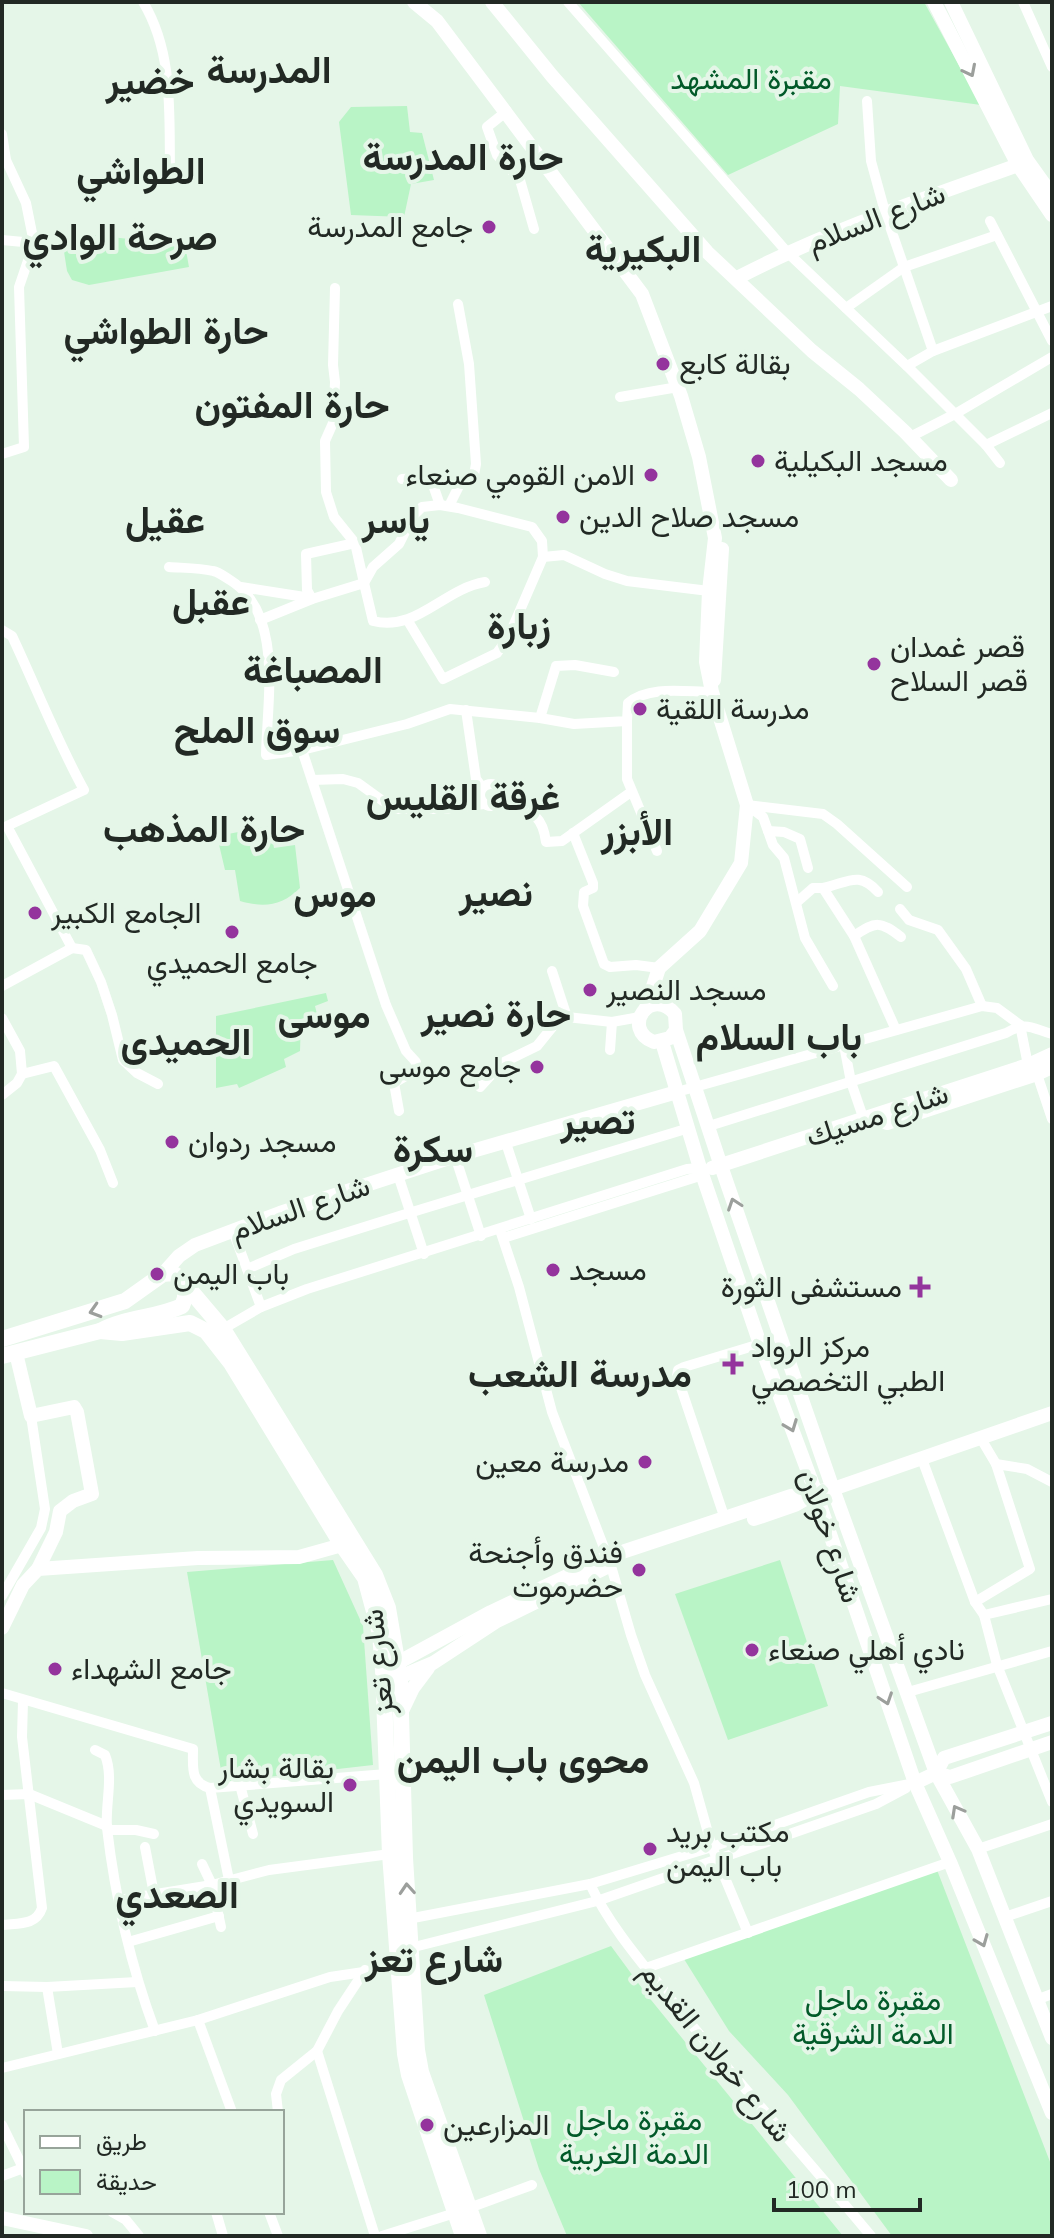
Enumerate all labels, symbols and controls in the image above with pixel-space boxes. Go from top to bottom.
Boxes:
district label: المدرسة [206,45,332,94]
district label: خضير [105,56,194,105]
park label: مقبرة المشهد [670,59,832,97]
one-way arrow [960,63,976,78]
district label: حارة المدرسة [363,132,563,181]
district label: الطواشي [76,146,206,203]
street label: شارع السلام [801,173,951,263]
place label: جامع المدرسة [307,207,473,247]
district label: صرحة الوادي [22,212,218,269]
marker: جامع المدرسة [480,218,498,236]
district label: البكيرية [585,224,701,273]
district label: حارة الطواشي [63,306,269,363]
place label: بقالة كابع [679,344,791,384]
marker: بقالة كابع [654,355,672,373]
district label: حارة المفتون [194,380,390,429]
place label: مسجد البكيلية [774,441,948,479]
marker: مسجد البكيلية [749,452,767,470]
place label: الامن القومي صنعاء [405,455,635,499]
marker: الامن القومي صنعاء [642,466,660,484]
district label: عقيل [125,495,205,543]
district label: ياسر [361,495,430,544]
place label: مسجد صلاح الدين [579,497,799,537]
marker: مسجد صلاح الدين [554,508,572,526]
district label: عقبل [172,577,250,625]
district label: زبارة [487,601,551,650]
place label: قصر غمدان قصر السلاح [890,627,1028,701]
district label: المصباغة [243,645,383,693]
marker: قصر غمدان قصر السلاح [865,655,883,673]
place label: مدرسة اللقية [656,689,809,727]
marker: مدرسة اللقية [631,700,649,718]
district label: سوق الملح [174,705,340,756]
district label: غرقة القليس [366,772,560,821]
district label: حارة المذهب [103,804,305,853]
district label: الأبزر [600,807,673,856]
district label: نصير [458,868,533,917]
district label: موس [293,869,377,918]
place label: الجامع الكبير [50,893,202,933]
marker: الجامع الكبير [26,904,44,922]
marker: جامع الحميدي [223,923,241,941]
place label: جامع الحميدي [146,943,318,987]
place label: مسجد النصير [605,970,767,1008]
marker: مسجد النصير [581,981,599,999]
district label: حارة نصير [420,989,571,1038]
district label: موسى [277,990,371,1039]
district label: باب السلام [696,1012,862,1062]
district label: الحميدى [121,1017,251,1065]
place label: جامع موسى [379,1047,521,1087]
marker: جامع موسى [528,1058,546,1076]
street label: شارع مسيك [801,1073,953,1157]
district label: تصير [560,1096,635,1145]
place label: مسجد ردوان [188,1122,336,1160]
district label: سكرة [393,1124,473,1173]
marker: مسجد ردوان [163,1133,181,1151]
street label: شارع السلام [225,1165,375,1251]
one-way arrow [728,1198,744,1212]
place label: مسجد [569,1250,647,1288]
place label: باب اليمن [173,1254,289,1292]
marker: مسجد [544,1261,562,1279]
marker: باب اليمن [148,1265,166,1283]
place label: مستشفى الثورة [721,1267,902,1305]
marker: مستشفى الثورة [909,1276,931,1298]
one-way arrow [89,1302,103,1318]
place label: مركز الرواد الطبي التخصصي [751,1327,945,1405]
district label: مدرسة الشعب [468,1349,692,1398]
marker: مركز الرواد الطبي التخصصي [722,1353,744,1375]
one-way arrow [781,1418,798,1432]
place label: مدرسة معين [475,1442,629,1480]
marker: مدرسة معين [636,1453,654,1471]
street label: شارع خولان [788,1464,872,1608]
place label: فندق وأجنحة حضرموت [468,1533,623,1605]
marker: فندق وأجنحة حضرموت [630,1561,648,1579]
street label: شارع تعز [353,1607,404,1718]
place label: نادي أهلي صنعاء [768,1630,965,1674]
marker: نادي أهلي صنعاء [743,1641,761,1659]
place label: جامع الشهداء [71,1649,232,1689]
marker: جامع الشهداء [46,1660,64,1678]
one-way arrow [877,1691,893,1705]
district label: محوى باب اليمن [397,1735,649,1784]
place label: بقالة بشار السويدي [217,1748,334,1826]
marker: بقالة بشار السويدي [341,1776,359,1794]
one-way arrow [951,1805,967,1820]
place label: مكتب بريد باب اليمن [666,1812,790,1884]
marker: مكتب بريد باب اليمن [641,1840,659,1858]
district label: الصعدي [115,1870,239,1927]
one-way arrow [398,1882,415,1895]
one-way arrow [973,1933,989,1947]
district label: شارع تعز [364,1934,503,1985]
street label: شارع خولان القديم [631,1953,801,2151]
park label: مقبرة ماجل الدمة الشرقية [792,1980,954,2052]
park label: مقبرة ماجل الدمة الغربية [559,2100,709,2172]
place label: المزارعين [443,2105,549,2143]
legend [24,2110,284,2214]
marker: المزارعين [418,2116,436,2134]
text: طريق [96,2126,147,2157]
scale bar [774,2162,920,2212]
text: حديقة [96,2166,157,2196]
text: 100 m [786,2174,857,2204]

